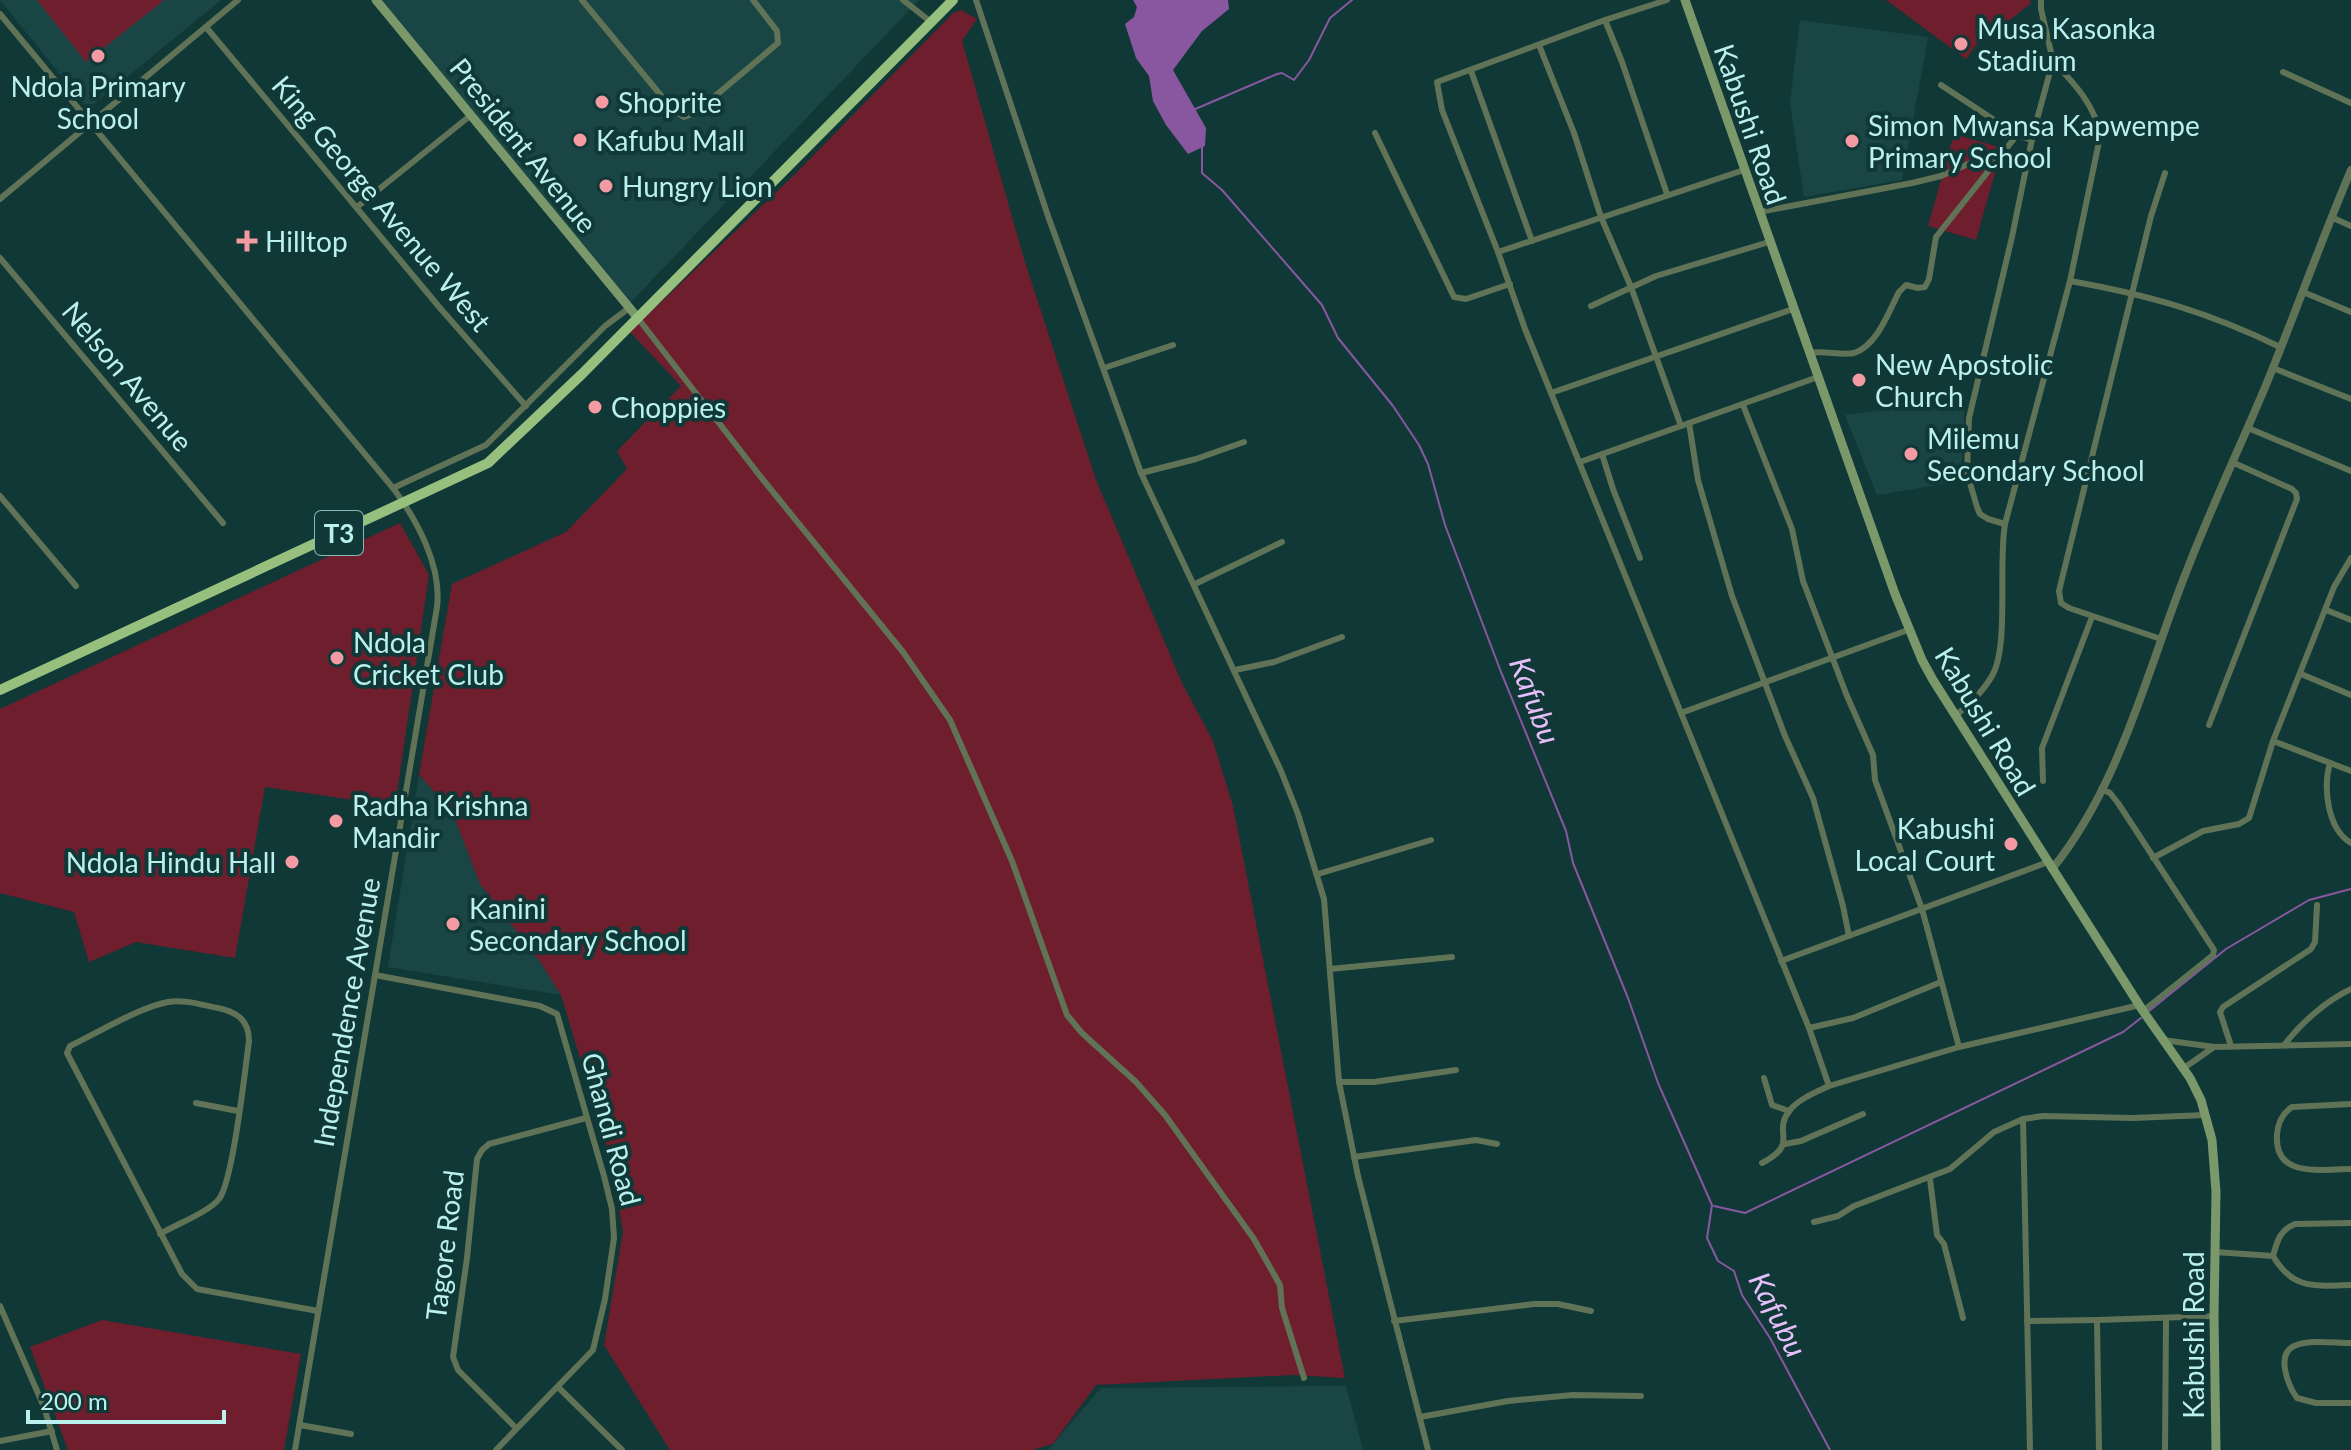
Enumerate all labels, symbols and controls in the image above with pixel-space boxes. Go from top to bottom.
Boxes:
place label: Musa Kasonka Stadium [1977,11,2156,77]
marker: Musa Kasonka Stadium [1952,35,1970,53]
street label: Kabushi Road [1708,39,1794,209]
marker: Ndola Primary School [89,47,107,65]
street label: President Avenue [443,51,605,239]
street label: King George Avenue West [265,68,499,338]
place label: Ndola Primary School [10,69,186,135]
place label: Shoprite [618,85,722,119]
marker: Shoprite [593,93,611,111]
place label: Simon Mwansa Kapwempe Primary School [1868,108,2200,174]
place label: Kafubu Mall [596,123,745,157]
marker: Kafubu Mall [571,131,589,149]
marker: Simon Mwansa Kapwempe Primary School [1843,132,1861,150]
place label: Hungry Lion [622,169,773,203]
marker: Hungry Lion [597,177,615,195]
place label: Hilltop [265,224,348,258]
marker: Hilltop [236,230,258,252]
street label: Nelson Avenue [56,294,200,458]
place label: New Apostolic Church [1875,347,2053,413]
marker: New Apostolic Church [1850,371,1868,389]
place label: Choppies [611,390,726,424]
marker: Choppies [586,398,604,416]
place label: Milemu Secondary School [1927,421,2145,487]
marker: Milemu Secondary School [1902,445,1920,463]
road number: T3 [315,511,363,555]
place label: Ndola Cricket Club [353,625,504,691]
street label: Kabushi Road [1928,640,2044,802]
marker: Ndola Cricket Club [328,649,346,667]
water label: Kafubu [1503,651,1569,749]
place label: Radha Krishna Mandir [352,788,528,854]
place label: Kabushi Local Court [1855,811,1995,877]
marker: Radha Krishna Mandir [327,812,345,830]
marker: Kabushi Local Court [2002,835,2020,853]
place label: Ndola Hindu Hall [66,845,276,879]
marker: Ndola Hindu Hall [283,853,301,871]
street label: Independence Avenue [306,875,386,1149]
place label: Kanini Secondary School [469,891,687,957]
marker: Kanini Secondary School [444,915,462,933]
street label: Ghandi Road [575,1049,649,1209]
street label: Tagore Road [418,1168,470,1322]
street label: Kabushi Road [2176,1251,2210,1419]
water label: Kafubu [1742,1266,1816,1362]
scale bar [28,1374,224,1424]
text: 200 m [40,1386,108,1415]

